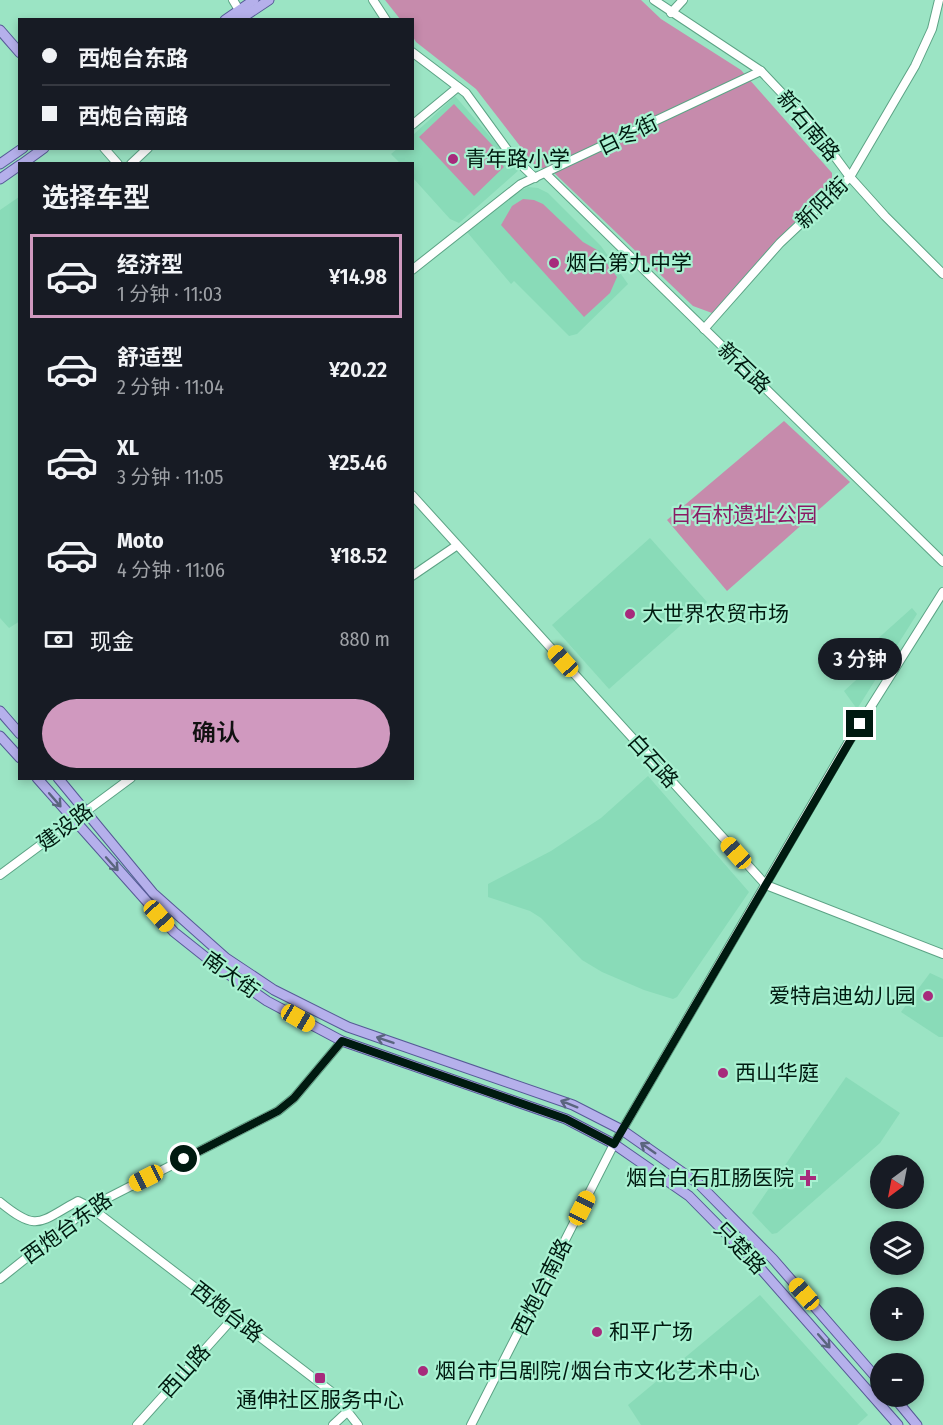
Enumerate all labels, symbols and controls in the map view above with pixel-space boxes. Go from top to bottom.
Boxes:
text: 西炮台东路 [78,45,188,72]
street label: 新石南路 [771,85,845,167]
text: 西炮台南路 [78,103,188,130]
street label: 白冬街 [594,110,662,160]
place label: 青年路小学 [465,146,570,172]
marker: 青年路小学 [446,152,460,166]
street label: 新阳街 [790,172,854,234]
text: 选择车型 [42,182,150,214]
icon: car [45,249,99,303]
place label: 烟台第九中学 [566,250,692,276]
text: 经济型 [117,251,183,278]
marker: 烟台第九中学 [547,256,561,270]
text: ¥14.98 [329,263,387,290]
text: 1 分钟 · 11:03 [117,282,222,306]
street label: 新石路 [712,337,776,399]
icon: car [45,342,99,396]
text: 舒适型 [117,344,183,371]
text: ¥20.22 [329,356,387,383]
text: 2 分钟 · 11:04 [117,375,224,399]
text: XL [117,434,139,461]
icon: car [45,435,99,489]
text: ¥25.46 [328,449,387,476]
text: 3 分钟 · 11:05 [117,465,224,489]
park label: 白石村遗址公园 [671,502,818,528]
text: Moto [117,527,164,554]
icon: car [45,528,99,582]
text: ¥18.52 [330,542,387,569]
text: 4 分钟 · 11:06 [117,558,225,582]
place label: 大世界农贸市场 [642,601,789,627]
marker: 大世界农贸市场 [623,607,637,621]
icon: cash [42,623,75,656]
text: 880 m [340,627,390,651]
text: 现金 [90,628,134,655]
callout: 3 分钟 [818,637,902,679]
car [544,642,582,680]
text: 3 分钟 [833,647,887,671]
button: 确认 [42,699,390,768]
route end [846,710,873,737]
street label: 白石路 [622,729,684,793]
one-way arrow [48,792,62,807]
street label: 建设路 [32,798,98,856]
car [717,834,755,872]
one-way arrow [105,856,119,871]
car [140,897,178,935]
street label: 南大街 [198,946,264,1004]
place label: 爱特启迪幼儿园 [769,983,916,1009]
marker: 爱特启迪幼儿园 [921,989,935,1003]
car [278,1001,318,1035]
one-way arrow [376,1034,395,1045]
place label: 西山华庭 [735,1060,819,1086]
marker: 西山华庭 [716,1066,730,1080]
one-way arrow [560,1098,579,1109]
one-way arrow [640,1142,656,1154]
route start [170,1145,197,1172]
north arrow [870,1155,924,1209]
map controls [870,1155,924,1407]
car [126,1162,166,1194]
place label: 烟台白石肛肠医院 [626,1165,794,1191]
marker: 烟台白石肛肠医院 [799,1169,817,1187]
street label: 西炮台东路 [17,1187,117,1269]
car [566,1188,598,1228]
street label: 只楚路 [709,1216,771,1280]
button: layers [870,1221,924,1275]
street label: 西炮台南路 [507,1234,577,1340]
car [785,1275,823,1313]
street label: 西炮台路 [186,1276,268,1348]
button: + [870,1287,924,1341]
place label: 和平广场 [609,1319,693,1345]
marker: 和平广场 [590,1325,604,1339]
one-way arrow [817,1333,831,1348]
street label: 西山路 [154,1339,216,1403]
button: − [870,1353,924,1407]
place label: 烟台市吕剧院/烟台市文化艺术中心 [435,1358,760,1384]
marker: 烟台市吕剧院/烟台市文化艺术中心 [416,1364,430,1378]
marker: 通伸社区服务中心 [313,1371,327,1385]
place label: 通伸社区服务中心 [236,1387,404,1413]

